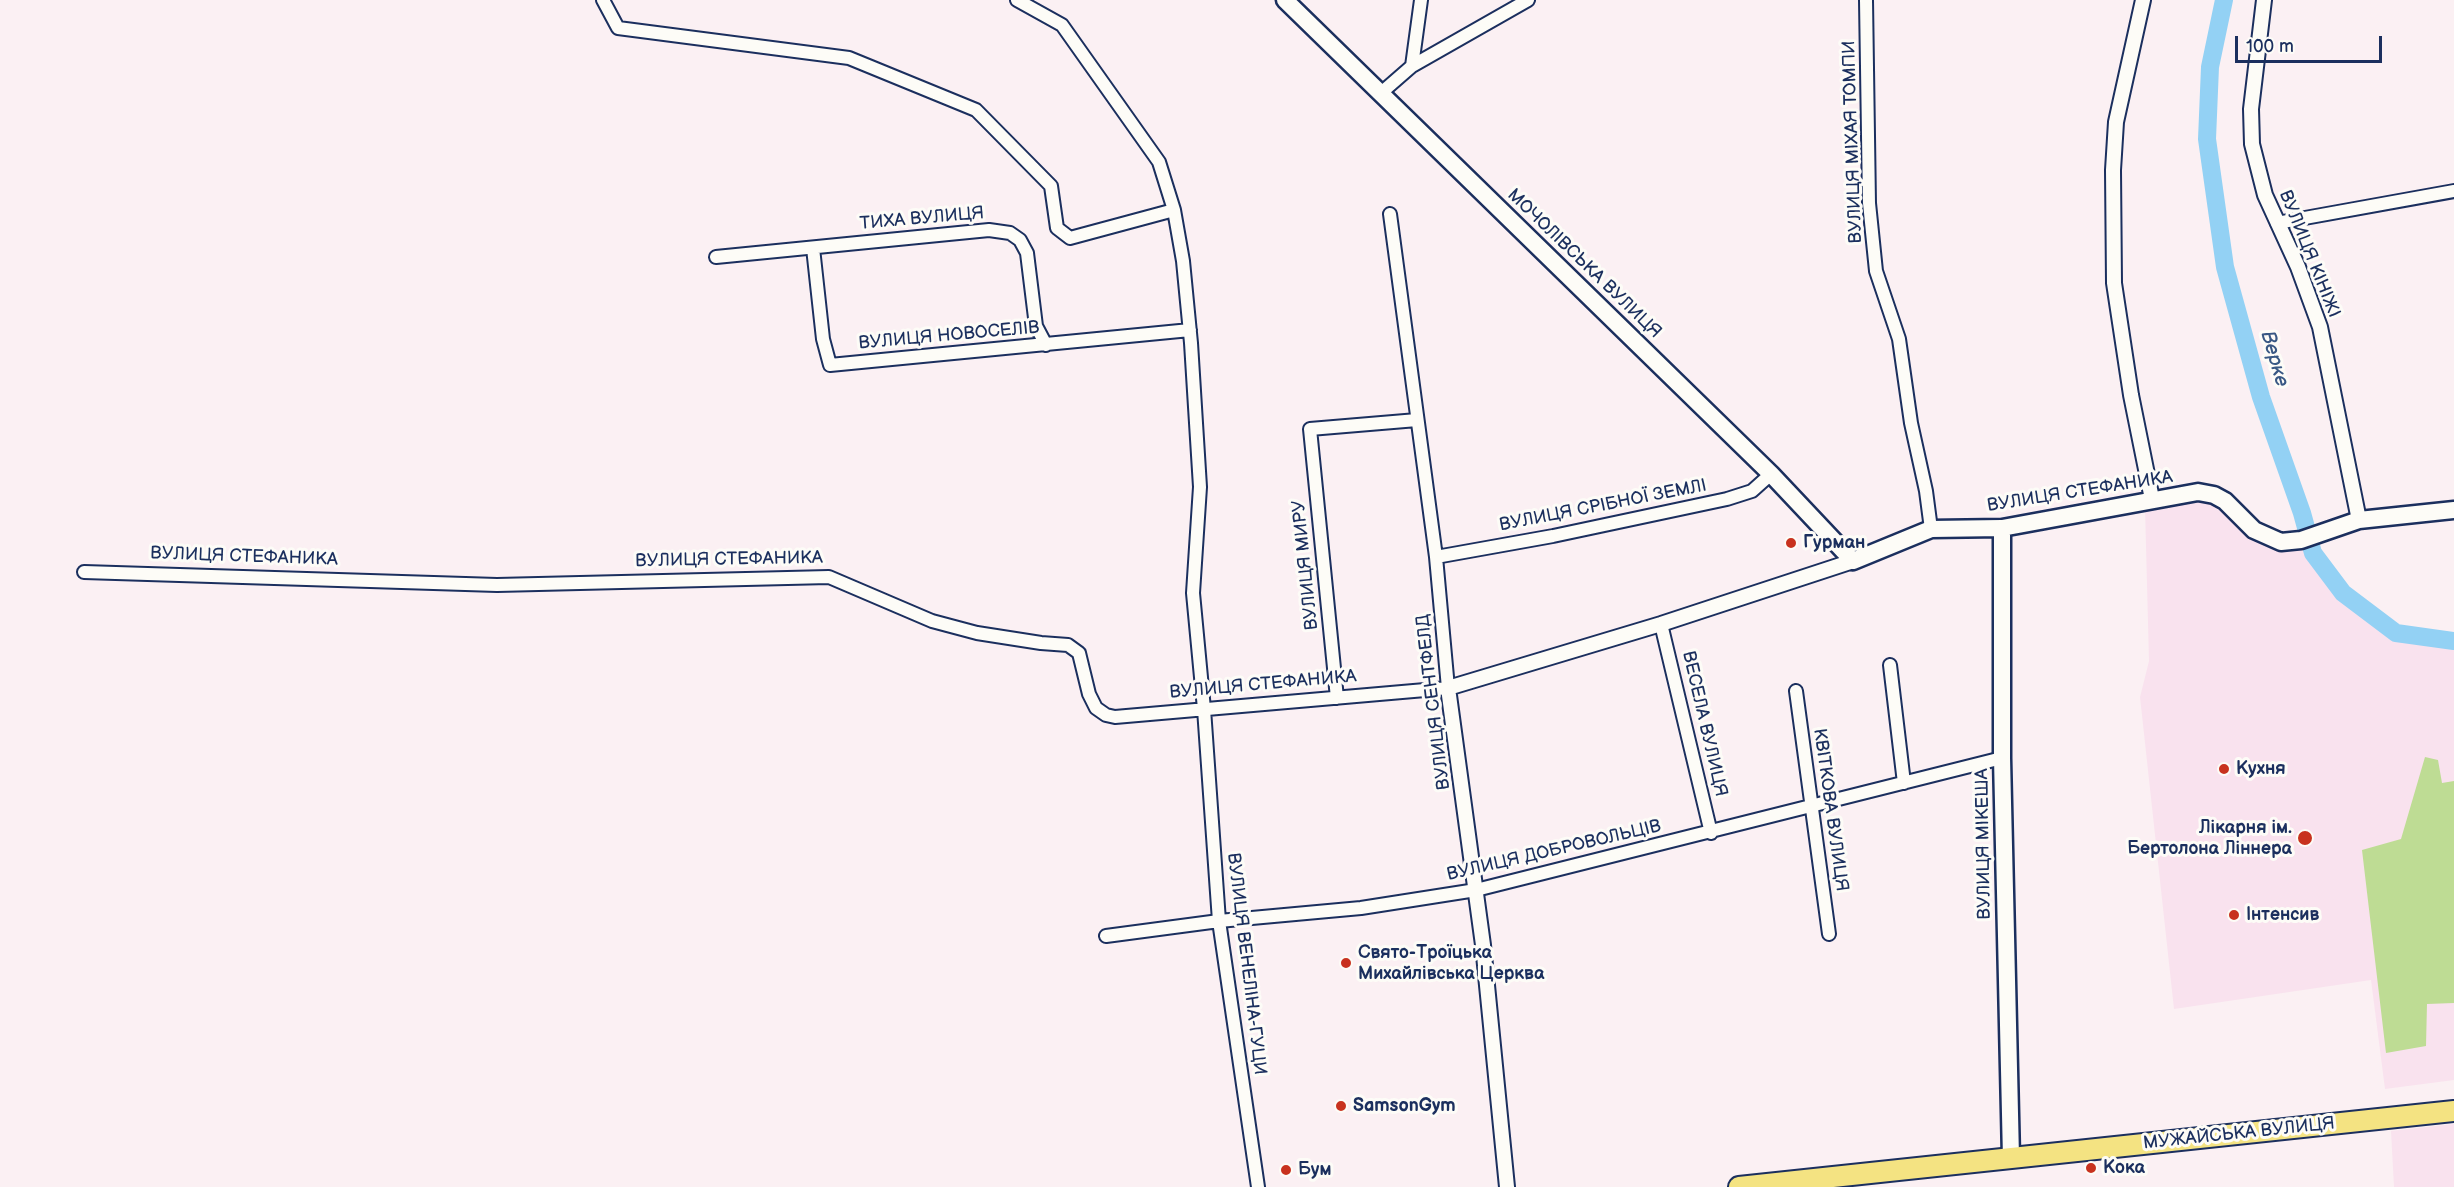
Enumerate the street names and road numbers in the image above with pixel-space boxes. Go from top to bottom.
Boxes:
street label: ВУЛИЦЯ МІХАЯ ТОМПИ [1839,40,1867,244]
street label: МОЧОЛІВСЬКА ВУЛИЦЯ [1502,185,1666,343]
street label: ВУЛИЦЯ КІНІЖІ [2274,187,2344,321]
street label: ТИХА ВУЛИЦЯ [859,203,985,235]
street label: ВУЛИЦЯ НОВОСЕЛІВ [858,317,1040,355]
street label: ВУЛИЦЯ СТЕФАНИКА [1986,467,2174,517]
street label: ВУЛИЦЯ СРІБНОЇ ЗЕМЛІ [1498,475,1708,537]
street label: ВУЛИЦЯ МИРУ [1288,499,1324,631]
street label: ВУЛИЦЯ СТЕФАНИКА [150,543,338,571]
street label: ВУЛИЦЯ СТЕФАНИКА [635,548,823,572]
street label: ВУЛИЦЯ СЕНТФЕЛД [1413,613,1455,791]
street label: ВЕСЕЛА ВУЛИЦЯ [1677,649,1731,799]
street label: ВУЛИЦЯ СТЕФАНИКА [1169,666,1357,704]
street label: КВІТКОВА ВУЛИЦЯ [1808,727,1852,893]
street label: ВУЛИЦЯ МІКЕША [1972,768,1996,920]
street label: ВУЛИЦЯ ДОБРОВОЛЬЦІВ [1445,816,1663,886]
street label: ВУЛИЦЯ ВЕНЕЛІНА-ГУЦИ [1222,852,1270,1076]
street label: МУЖАЙСЬКА ВУЛИЦЯ [2142,1113,2336,1155]

